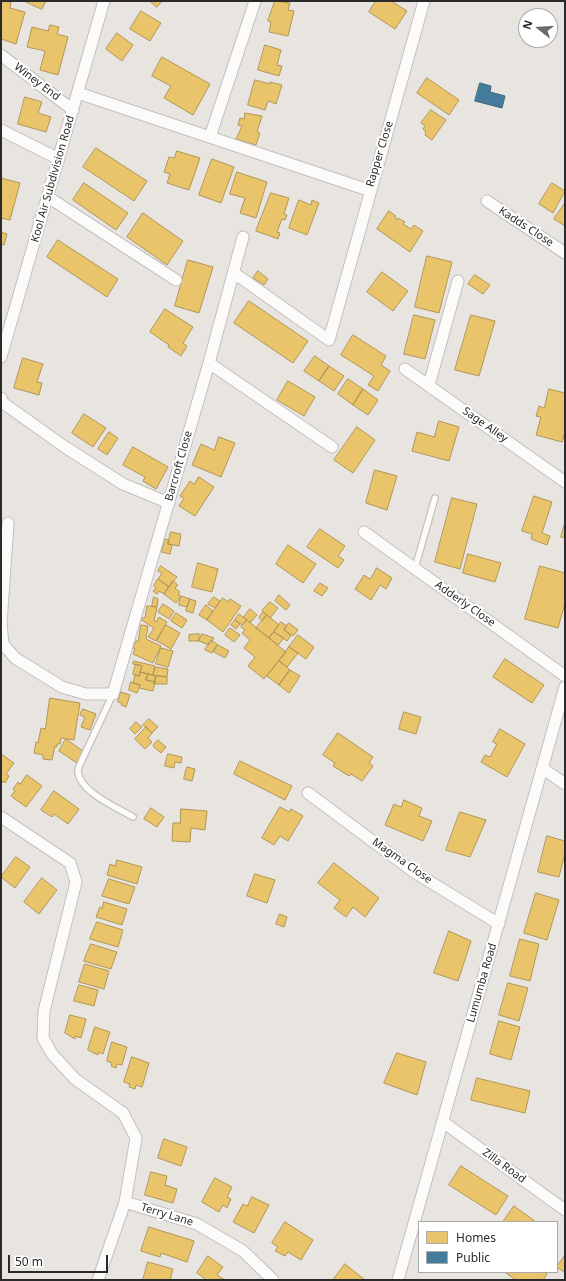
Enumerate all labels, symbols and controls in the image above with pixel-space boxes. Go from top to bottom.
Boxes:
north arrow [518,8,558,48]
text: N [519,18,535,31]
street label: Winey End [11,60,63,104]
street label: Kool Air Subdivision Road [29,114,77,244]
street label: Rapper Close [364,120,396,188]
street label: Kadds Close [496,204,556,250]
street label: Sage Alley [460,405,510,445]
street label: Barcroft Close [163,429,195,503]
street label: Adderly Close [432,578,498,630]
street label: Magma Close [369,835,435,887]
street label: Lumumba Road [464,942,500,1024]
street label: Zilla Road [480,1146,528,1186]
street label: Terry Lane [139,1201,195,1229]
legend [418,1221,558,1273]
text: Homes [456,1229,496,1246]
scale bar [10,1247,110,1273]
text: Public [456,1249,490,1266]
text: 50 m [15,1253,43,1270]

